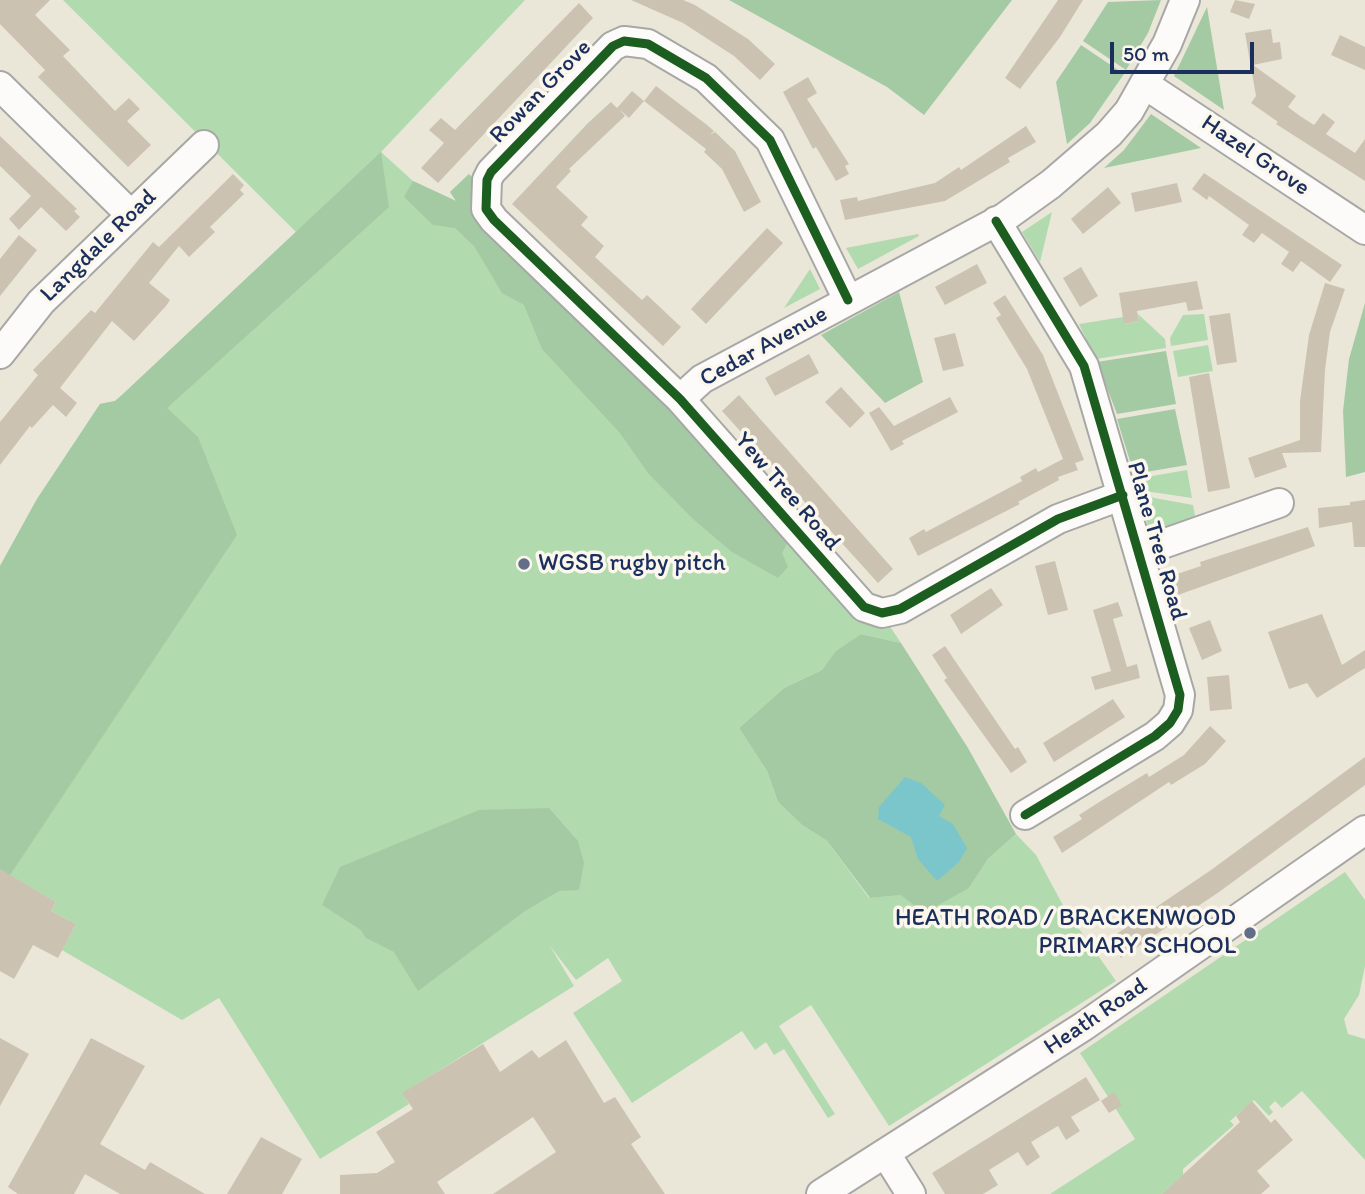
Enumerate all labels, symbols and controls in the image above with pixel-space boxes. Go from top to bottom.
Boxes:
scale bar [1113,28,1256,72]
street label: Rowan Grove [484,34,598,150]
text: 50 m [1123,41,1169,66]
street label: Hazel Grove [1195,109,1315,203]
street label: Langdale Road [35,183,163,309]
street label: Cedar Avenue [695,300,833,394]
street label: Yew Tree Road [728,427,846,557]
street label: Plane Tree Road [1120,458,1192,624]
place label: WGSB rugby pitch [538,550,726,578]
marker: WGSB rugby pitch [516,556,532,572]
place label: HEATH ROAD / BRACKENWOOD PRIMARY SCHOOL [895,905,1236,961]
marker: HEATH ROAD / BRACKENWOOD PRIMARY SCHOOL [1242,925,1258,941]
street label: Heath Road [1039,972,1153,1062]

